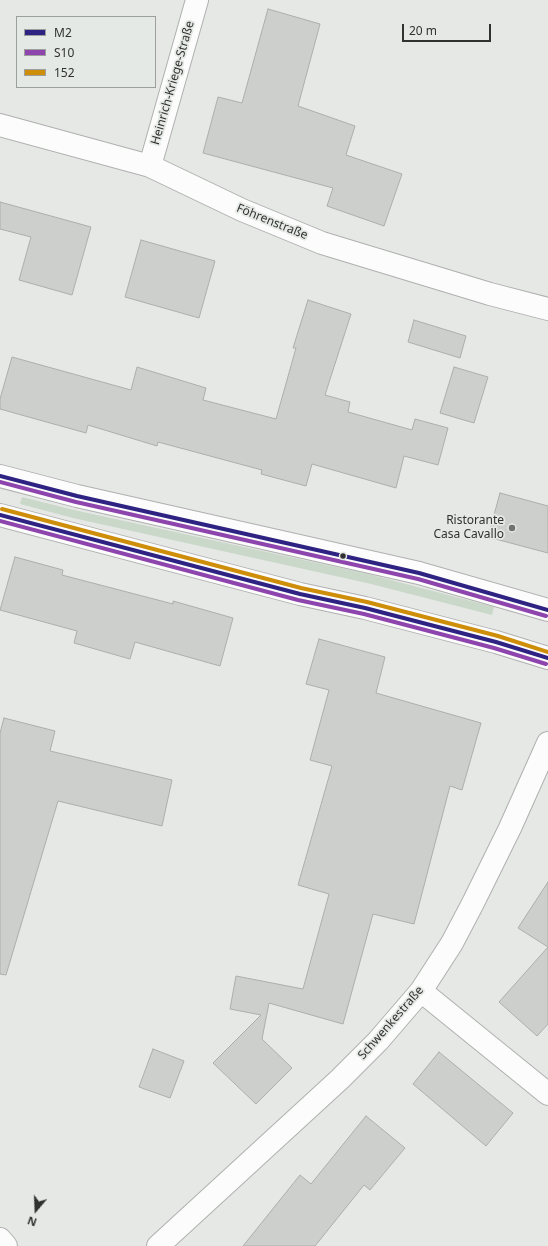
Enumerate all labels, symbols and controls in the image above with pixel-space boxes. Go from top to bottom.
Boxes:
legend [16,16,156,88]
scale bar [404,16,493,42]
street label: Heinrich-Kriege-Straße [148,19,198,147]
text: 20 m [409,22,437,39]
text: M2 [54,24,72,41]
text: S10 [54,44,74,61]
text: 152 [54,64,75,81]
street label: Föhrenstraße [234,201,310,243]
place label: Ristorante Casa Cavallo [433,514,504,542]
marker: Ristorante Casa Cavallo [507,523,517,533]
unlabelled marker [338,551,348,561]
street label: Schwenkestraße [355,983,427,1063]
north arrow [16,1190,56,1230]
text: N [25,1213,39,1230]

